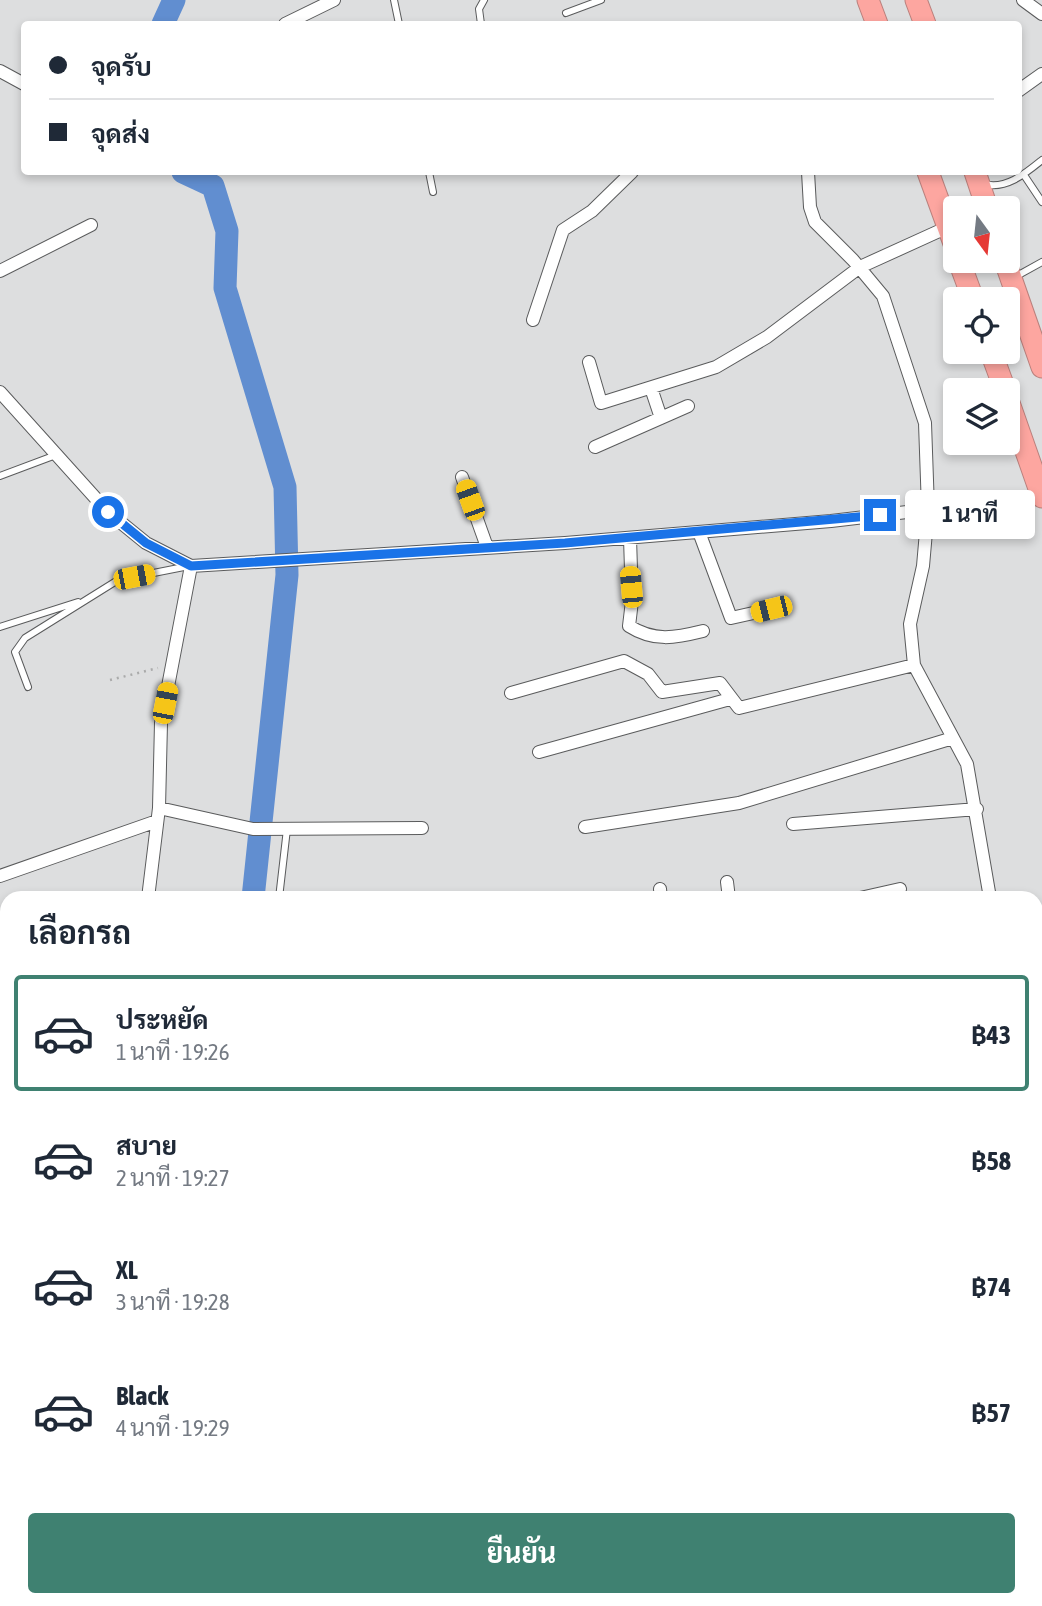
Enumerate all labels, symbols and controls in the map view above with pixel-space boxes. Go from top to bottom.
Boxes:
text: จุดรับ [91,52,152,82]
text: จุดส่ง [91,119,150,149]
north arrow [943,196,1020,273]
map controls [943,196,1020,455]
button: locate [943,287,1020,364]
button: layers [943,378,1020,455]
car [453,477,488,523]
callout: 1 นาที [904,490,1034,540]
route start [92,496,124,528]
route end [864,499,896,531]
text: 1 นาที [942,501,998,527]
car [112,563,157,591]
car [619,565,644,609]
car [749,594,794,624]
car [151,680,180,726]
text: เลือกรถ [28,914,131,951]
icon: car [32,1002,95,1065]
text: ประหยัด [116,1005,209,1035]
text: ฿43 [971,1020,1011,1050]
text: 1 นาที · 19:26 [116,1039,229,1065]
icon: car [32,1128,95,1191]
text: สบาย [116,1131,177,1161]
text: ฿58 [971,1146,1011,1176]
text: 2 นาที · 19:27 [116,1165,229,1191]
icon: car [32,1254,95,1317]
text: XL [116,1255,138,1285]
text: ฿74 [971,1272,1011,1302]
text: 3 นาที · 19:28 [116,1289,229,1315]
icon: car [32,1380,95,1443]
text: Black [116,1381,168,1411]
text: ฿57 [971,1398,1011,1428]
text: 4 นาที · 19:29 [116,1415,229,1441]
button: ยืนยัน [28,1513,1015,1593]

